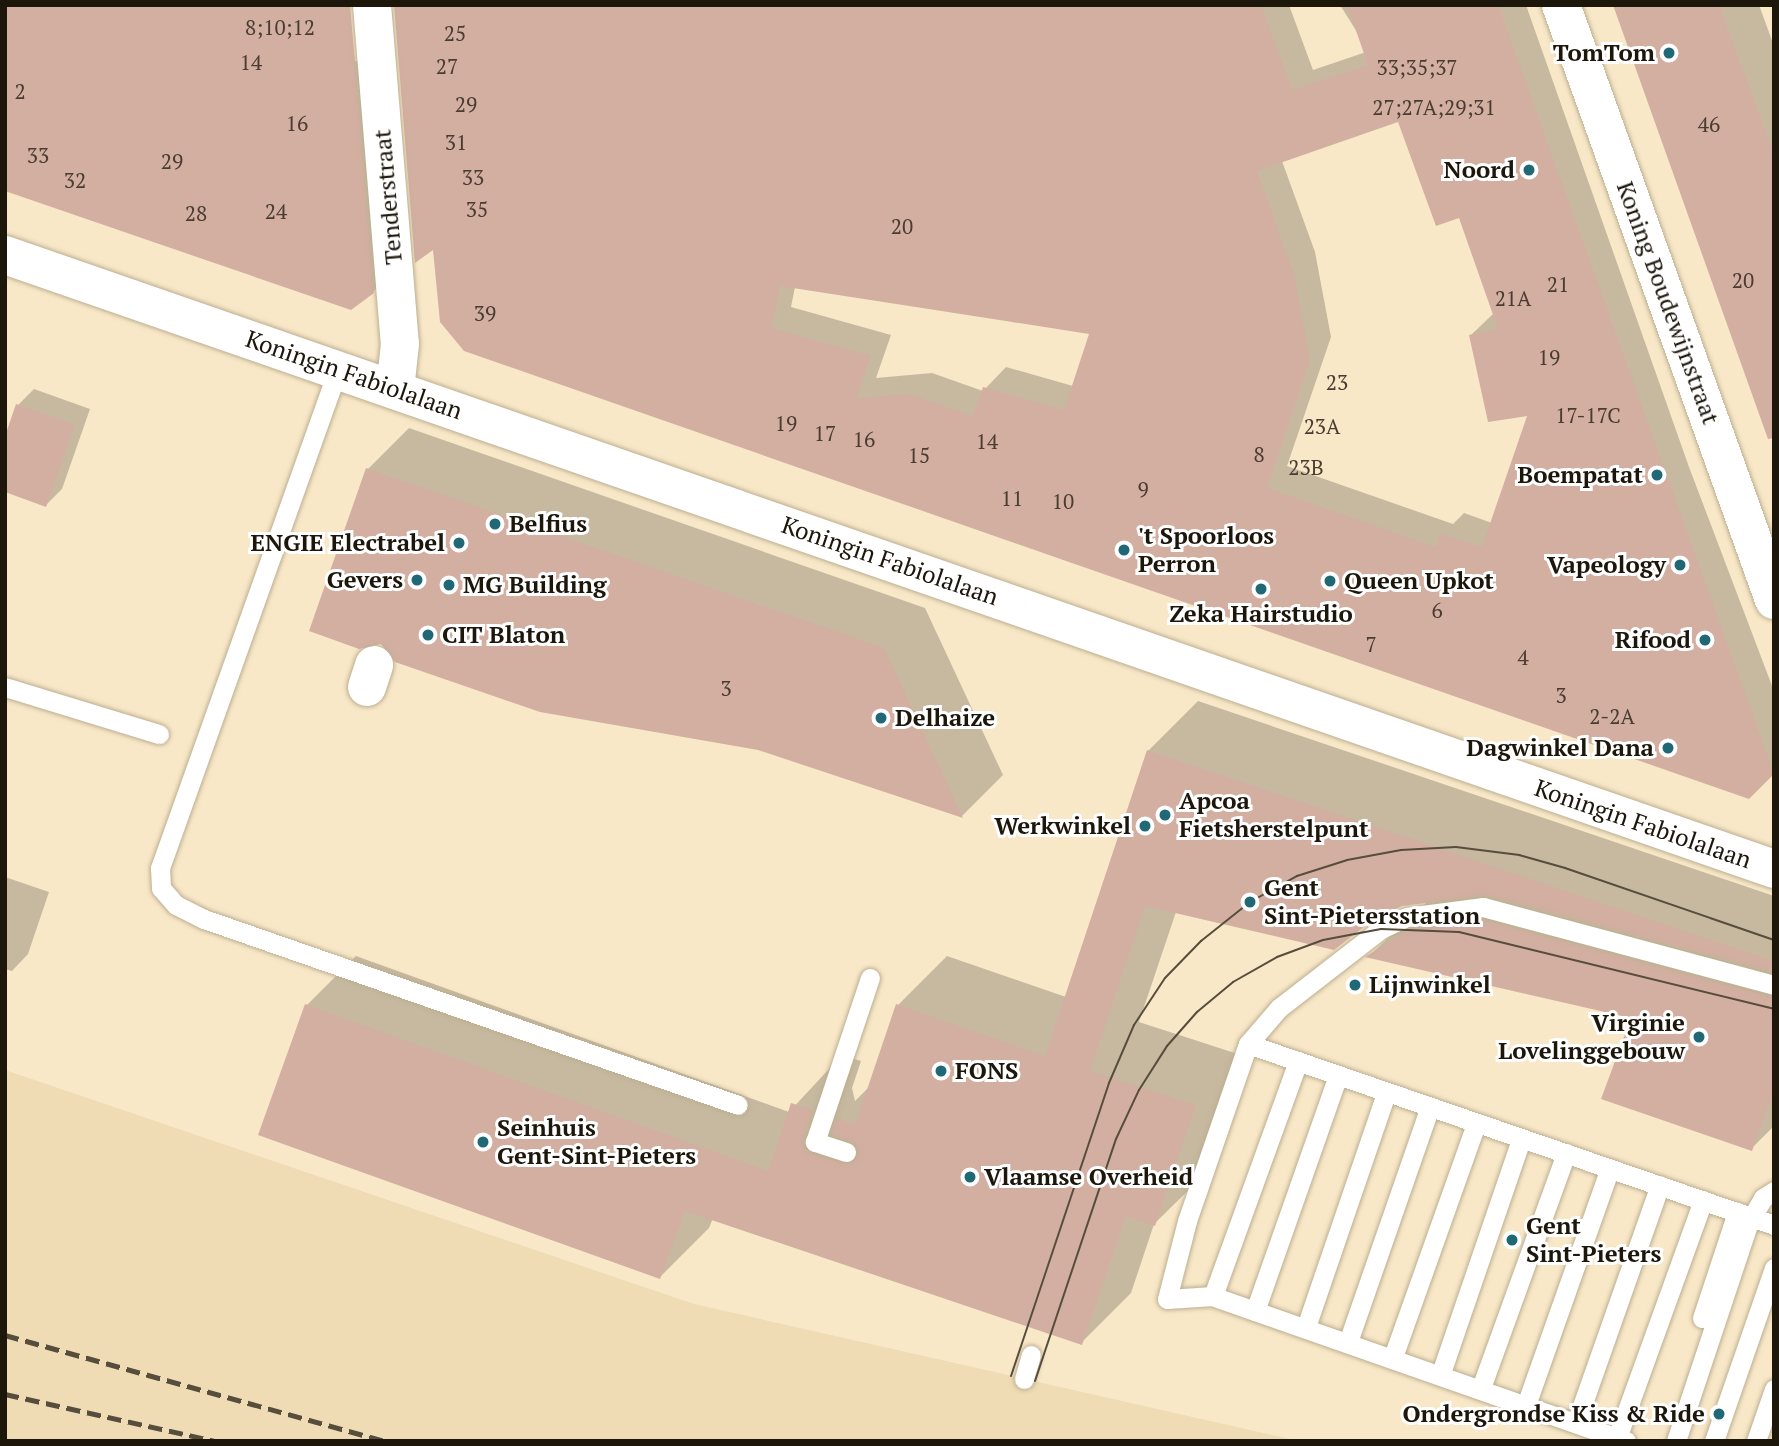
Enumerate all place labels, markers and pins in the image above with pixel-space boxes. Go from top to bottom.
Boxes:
place label: TomTom [1553,39,1655,67]
marker: TomTom [1661,45,1677,61]
place label: Noord [1444,156,1515,184]
marker: Noord [1521,162,1537,178]
place label: Boempatat [1518,461,1643,489]
marker: Boempatat [1649,467,1665,483]
place label: Belfius [509,510,587,538]
marker: Belfius [487,516,503,532]
place label: 't Spoorloos Perron [1138,522,1274,578]
place label: ENGIE Electrabel [250,529,445,557]
marker: ENGIE Electrabel [451,535,467,551]
marker: 't Spoorloos Perron [1116,542,1132,558]
place label: Vapeology [1547,551,1666,579]
marker: Vapeology [1672,557,1688,573]
place label: Gevers [327,566,403,594]
place label: Queen Upkot [1344,567,1494,595]
place label: MG Building [463,571,607,599]
marker: Gevers [409,572,425,588]
marker: Queen Upkot [1322,573,1338,589]
marker: MG Building [441,577,457,593]
marker: Zeka Hairstudio [1253,581,1269,597]
place label: Zeka Hairstudio [1169,600,1353,628]
place label: CIT Blaton [442,621,565,649]
place label: Rifood [1615,626,1691,654]
marker: CIT Blaton [420,627,436,643]
marker: Rifood [1697,632,1713,648]
place label: Delhaize [895,704,995,732]
marker: Delhaize [873,710,889,726]
place label: Dagwinkel Dana [1466,734,1654,762]
marker: Dagwinkel Dana [1660,740,1676,756]
place label: Apcoa Fietsherstelpunt [1179,787,1369,843]
marker: Apcoa Fietsherstelpunt [1157,807,1173,823]
place label: Werkwinkel [994,812,1131,840]
marker: Werkwinkel [1137,818,1153,834]
place label: Gent Sint-Pietersstation [1264,874,1480,930]
marker: Gent Sint-Pietersstation [1242,894,1258,910]
place label: Lijnwinkel [1369,971,1491,999]
marker: Lijnwinkel [1347,977,1363,993]
place label: Virginie Lovelinggebouw [1498,1009,1685,1065]
marker: Virginie Lovelinggebouw [1691,1029,1707,1045]
place label: FONS [955,1057,1018,1085]
marker: FONS [933,1063,949,1079]
place label: Seinhuis Gent-Sint-Pieters [497,1114,696,1170]
marker: Seinhuis Gent-Sint-Pieters [475,1134,491,1150]
place label: Vlaamse Overheid [984,1163,1193,1191]
marker: Vlaamse Overheid [962,1169,978,1185]
place label: Gent Sint-Pieters [1526,1212,1661,1268]
marker: Gent Sint-Pieters [1504,1232,1520,1248]
place label: Ondergrondse Kiss & Ride [1403,1400,1705,1428]
marker: Ondergrondse Kiss & Ride [1711,1406,1727,1422]

